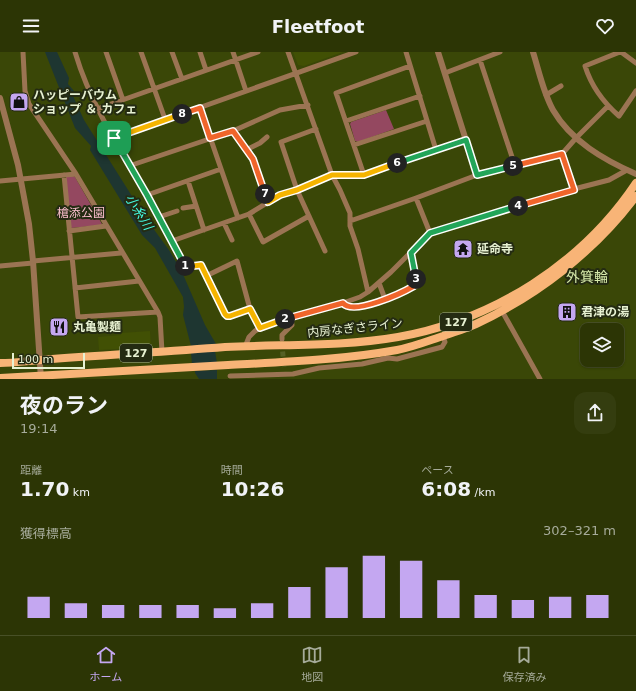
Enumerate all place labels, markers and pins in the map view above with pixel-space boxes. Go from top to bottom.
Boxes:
place label: ハッピーバウム ショップ ＆ カフェ [33,88,137,116]
shop icon: ハッピーバウム ショップ ＆ カフェ [8,91,30,113]
pin: 8 [172,104,192,124]
pin [97,121,131,155]
pin: 6 [387,153,407,173]
pin: 5 [503,156,523,176]
pin: 7 [255,184,275,204]
pin: 4 [508,196,528,216]
temple icon: 延命寺 [452,238,474,260]
place label: 延命寺 [477,242,513,256]
pin: 1 [175,256,195,276]
pin: 3 [406,269,426,289]
building icon: 君津の湯 [556,301,578,323]
place label: 君津の湯 [581,305,629,319]
pin: 2 [275,309,295,329]
restaurant icon: 丸亀製麺 [48,316,70,338]
place label: 丸亀製麺 [73,320,121,334]

